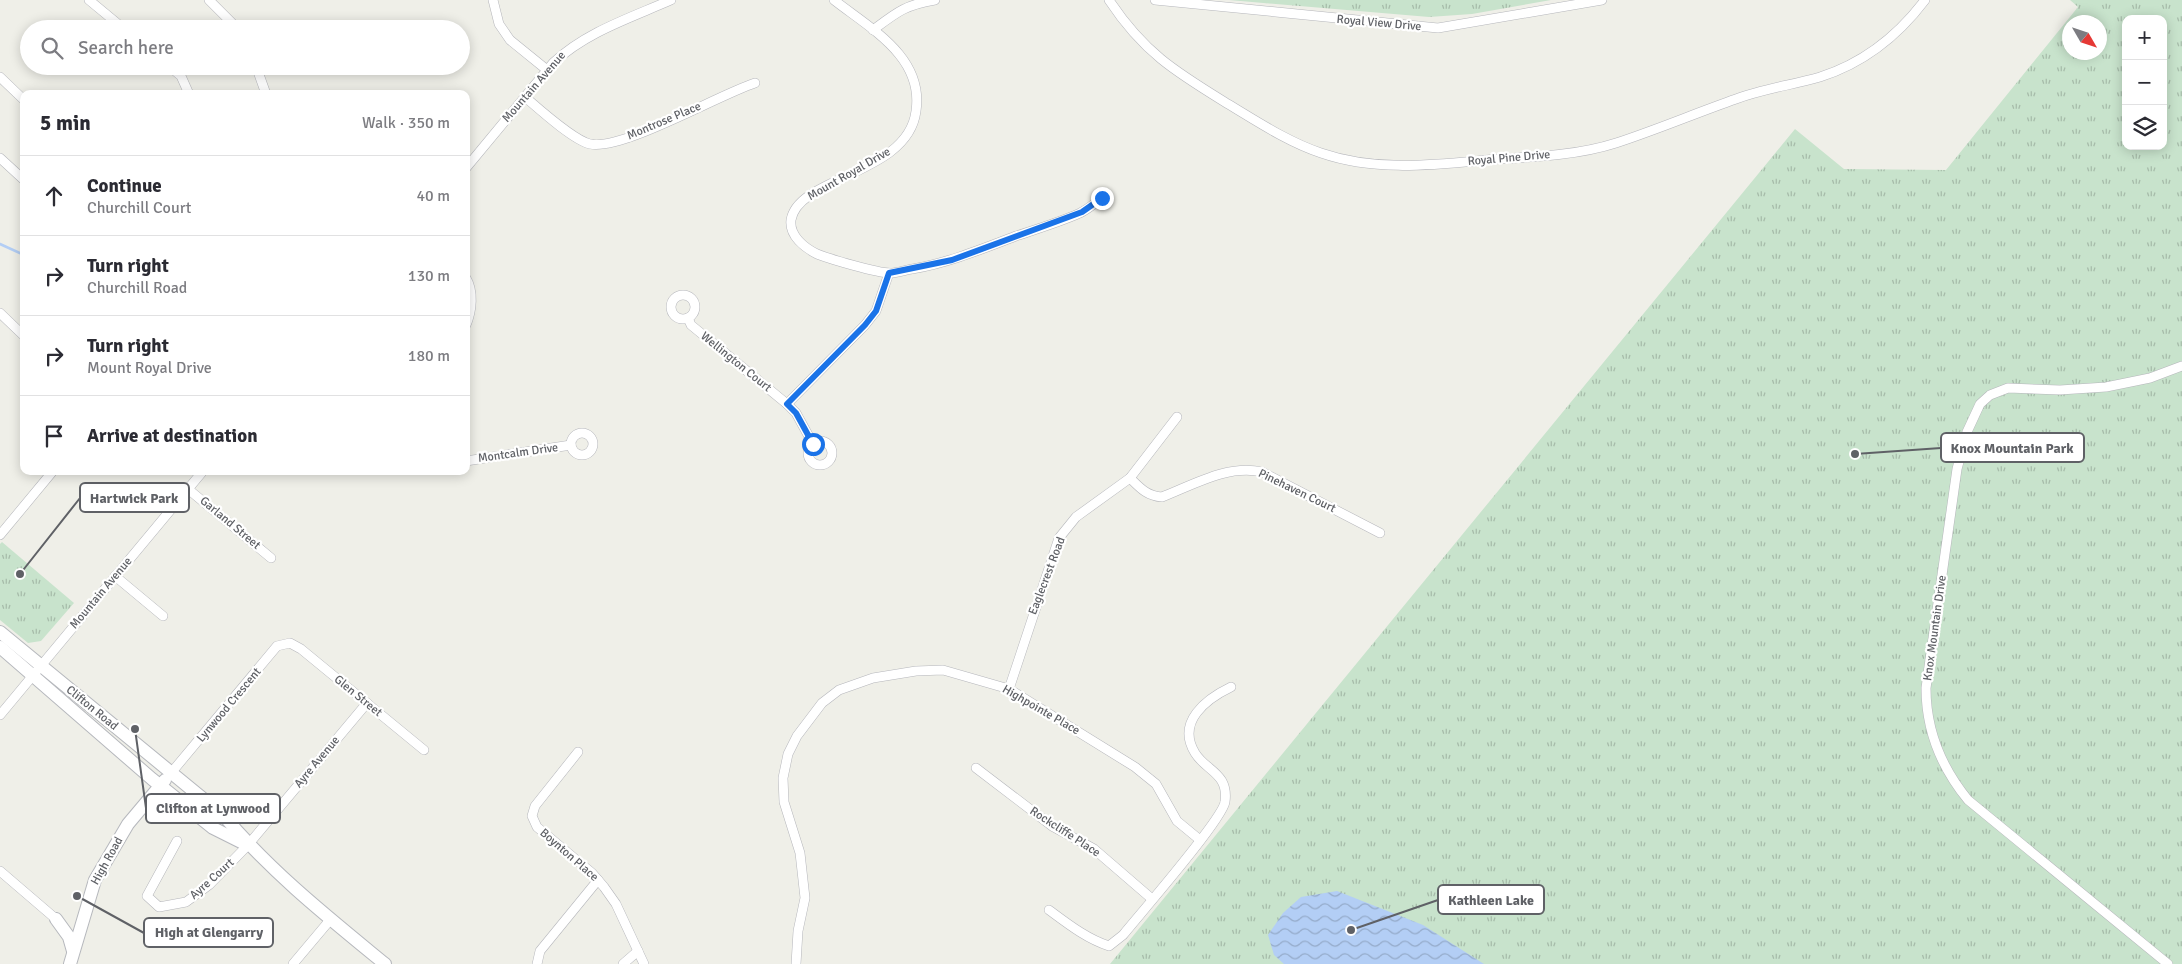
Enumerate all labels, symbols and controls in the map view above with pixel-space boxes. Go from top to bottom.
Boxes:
street label: Royal View Drive [1336,12,1422,34]
north arrow [2062,15,2107,60]
map controls [2122,15,2167,150]
button: + [2122,15,2167,60]
search box [20,20,470,75]
icon: search [38,34,66,62]
text: Search here [78,36,174,60]
street label: Mountain Avenue [499,48,569,126]
button: − [2122,60,2167,105]
street label: Montrose Place [625,99,703,143]
button: layers [2122,105,2167,150]
text: 5 min [40,110,91,136]
text: Walk · 350 m [362,113,450,133]
street label: Mount Royal Drive [805,144,893,204]
street label: Royal Pine Drive [1467,147,1551,169]
text: Continue [87,174,162,198]
icon: ahead [40,182,68,210]
text: 40 m [416,186,450,206]
route end [1091,187,1114,210]
text: Churchill Court [87,198,191,218]
text: Turn right [87,254,169,278]
icon: right [40,262,68,290]
text: 130 m [408,266,450,286]
text: Churchill Road [87,278,187,298]
street label: Wellington Court [697,329,775,395]
text: Turn right [87,334,169,358]
icon: right [40,342,68,370]
text: 180 m [408,346,450,366]
text: Mount Royal Drive [87,358,212,378]
icon: arrive [40,422,68,450]
text: Arrive at destination [87,424,258,448]
route start [802,433,825,456]
callout: Knox Mountain Park [1941,433,2084,462]
street label: Montcalm Drive [477,440,559,466]
text: Knox Mountain Park [1950,440,2074,457]
street label: Pinehaven Court [1256,466,1338,516]
callout: Hartwick Park [80,483,189,512]
text: Hartwick Park [90,490,179,507]
street label: Garland Street [197,493,263,553]
street label: Eaglecrest Road [1025,535,1069,617]
street label: Mountain Avenue [67,554,135,632]
street label: Knox Mountain Drive [1920,574,1950,682]
street label: Lynwood Crescent [193,665,265,745]
street label: Glen Street [331,672,385,720]
street label: Clifton Road [63,682,121,734]
street label: Highpointe Place [999,682,1083,738]
street label: Ayre Avenue [291,733,343,791]
callout: Clifton at Lynwood [146,794,280,823]
text: Clifton at Lynwood [156,800,270,817]
street label: Rockcliffe Place [1027,804,1103,860]
street label: Boynton Place [537,825,601,885]
street label: High Road [88,834,126,888]
street label: Ayre Court [187,855,237,903]
callout: Kathleen Lake [1438,885,1544,914]
text: Kathleen Lake [1448,892,1534,909]
callout: High at Glengarry [144,918,273,947]
text: High at Glengarry [155,924,263,941]

